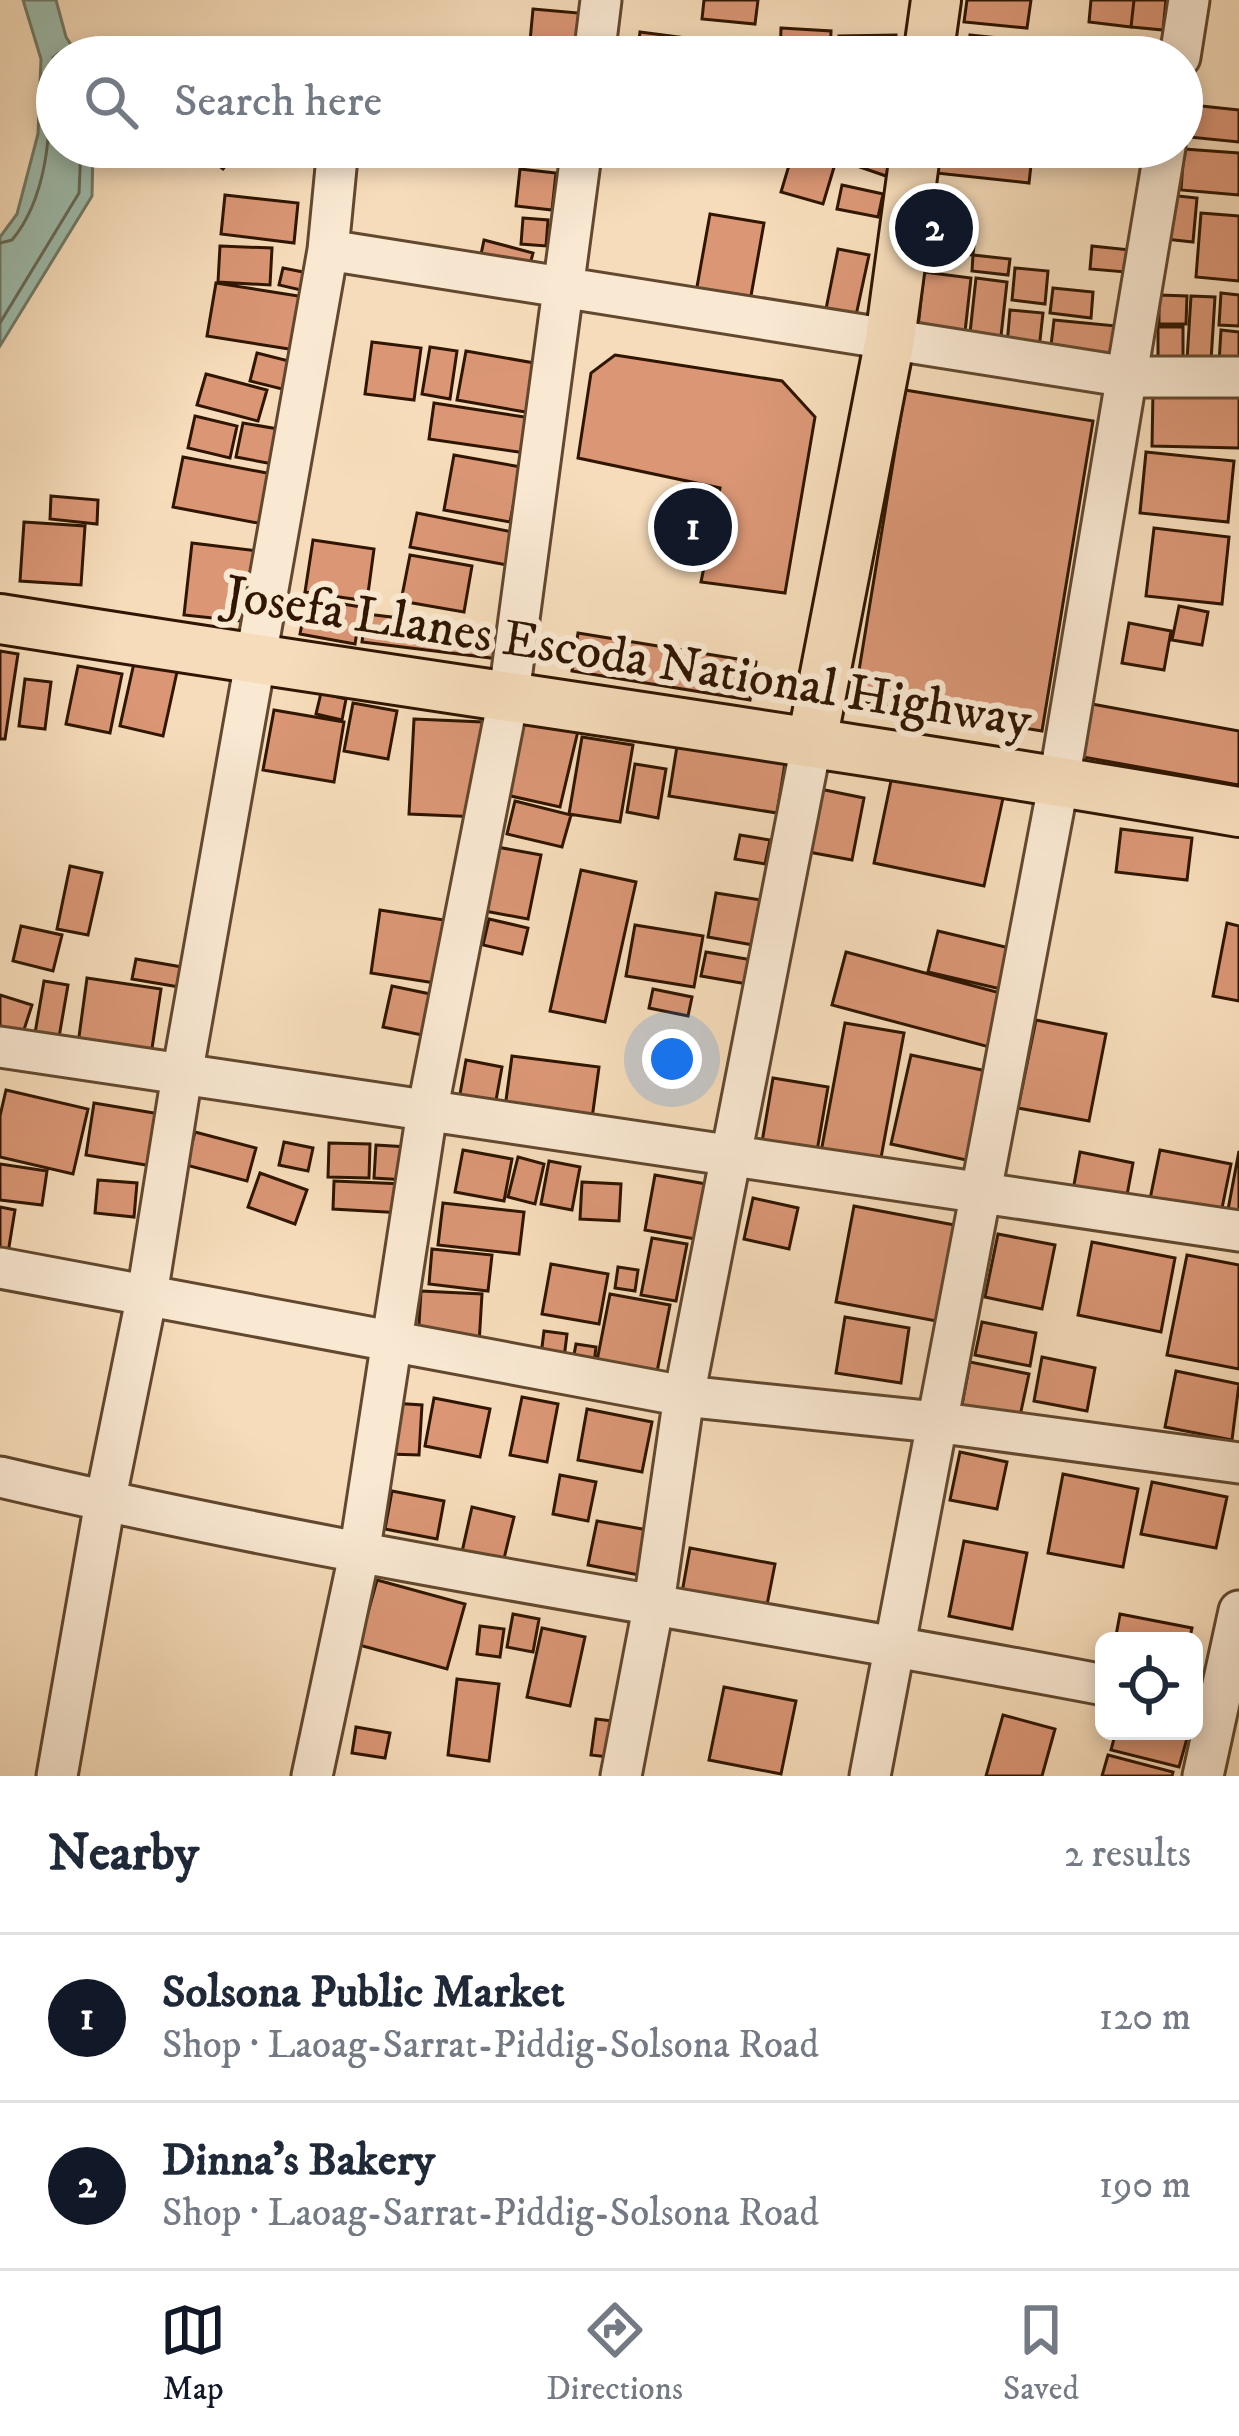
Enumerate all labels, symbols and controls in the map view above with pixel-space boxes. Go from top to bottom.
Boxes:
search box [36,36,1203,168]
icon: search [78,69,144,135]
text: Search here [174,74,382,130]
pin: 2 [895,183,973,273]
pin: 1 [654,482,732,572]
street label: Josefa Llanes Escoda National Highway [216,562,1037,754]
your location [642,1029,702,1089]
map controls [1095,1632,1203,1740]
button: locate [1095,1632,1203,1740]
text: Nearby [48,1822,199,1886]
text: 2 results [1064,1830,1191,1879]
text: Solsona Public Market [162,1965,565,2021]
text: 1 [80,1993,94,2042]
text: 120 m [1099,1993,1191,2042]
text: Shop · Laoag-Sarrat-Piddig-Solsona Road [162,2021,819,2070]
text: Dinna's Bakery [162,2133,435,2189]
text: 2 [77,2161,97,2210]
text: 190 m [1099,2161,1191,2210]
text: Shop · Laoag-Sarrat-Piddig-Solsona Road [162,2189,819,2238]
tab: Map [160,2297,226,2410]
tab: Directions [546,2297,683,2410]
tab: Saved [1003,2297,1079,2410]

